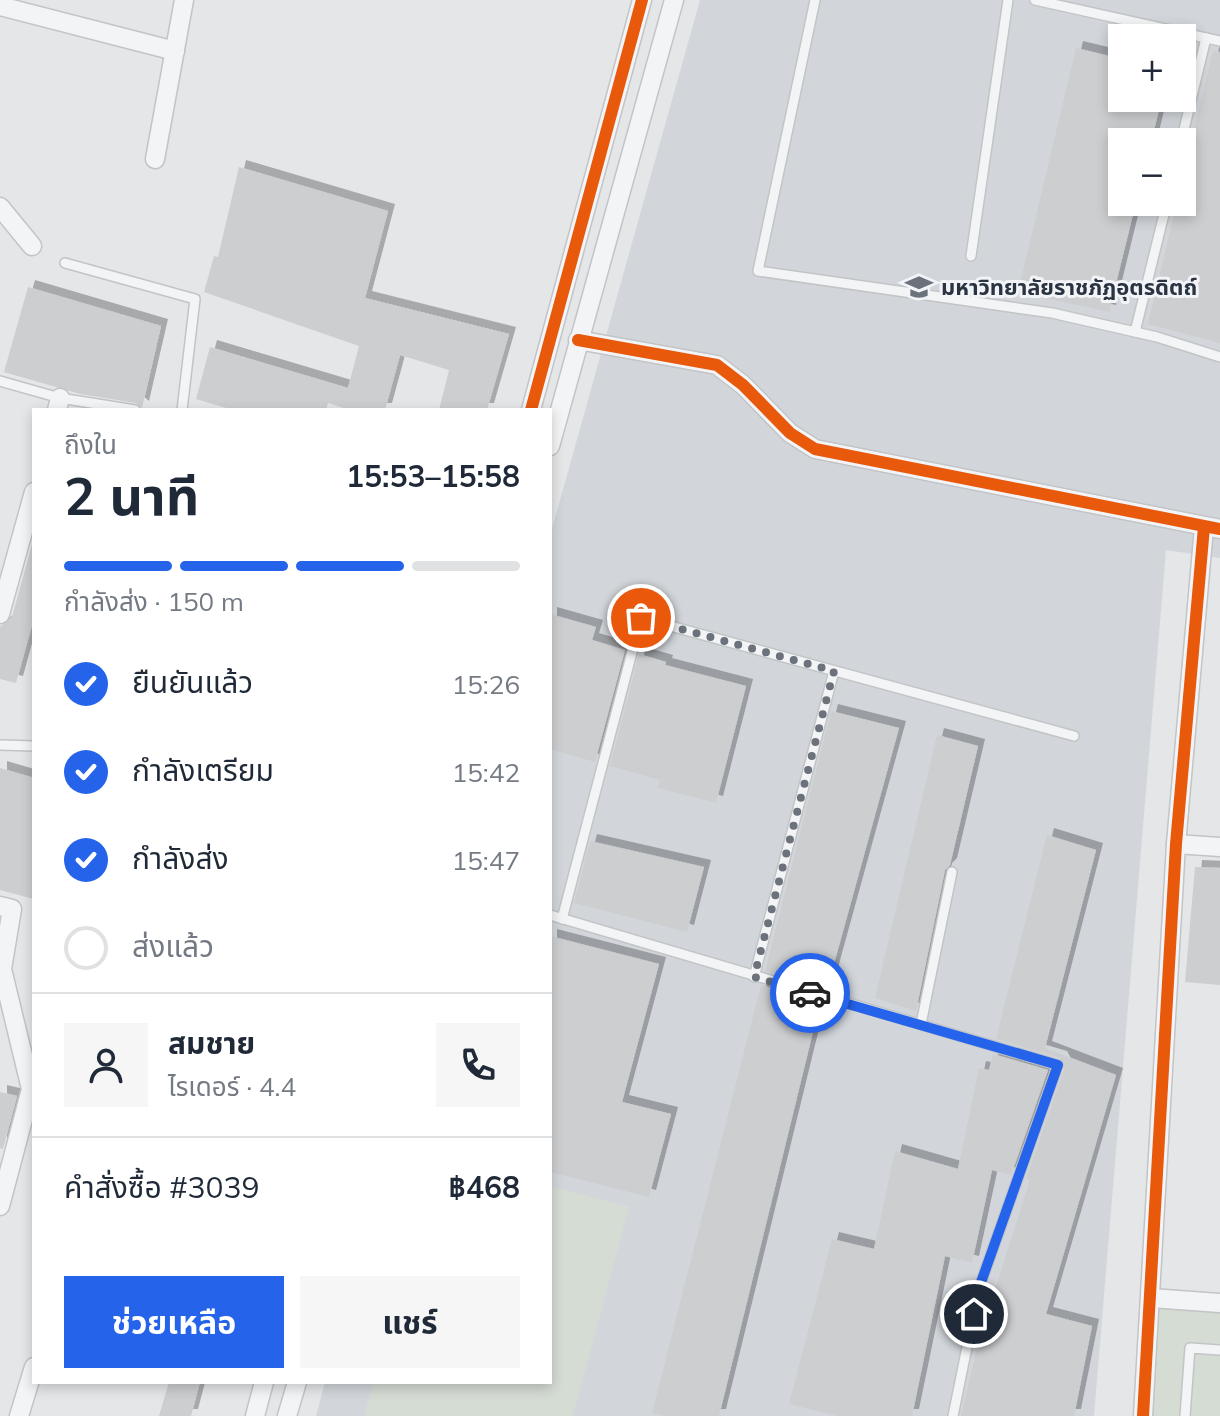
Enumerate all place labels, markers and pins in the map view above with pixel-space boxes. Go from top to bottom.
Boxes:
school or university icon: มหาวิทยาลัยราชภัฏอุตรดิตถ์ [904,272,934,302]
place label: มหาวิทยาลัยราชภัฏอุตรดิตถ์ [941,273,1197,301]
pin [607,584,675,652]
pin [940,1280,1008,1348]

